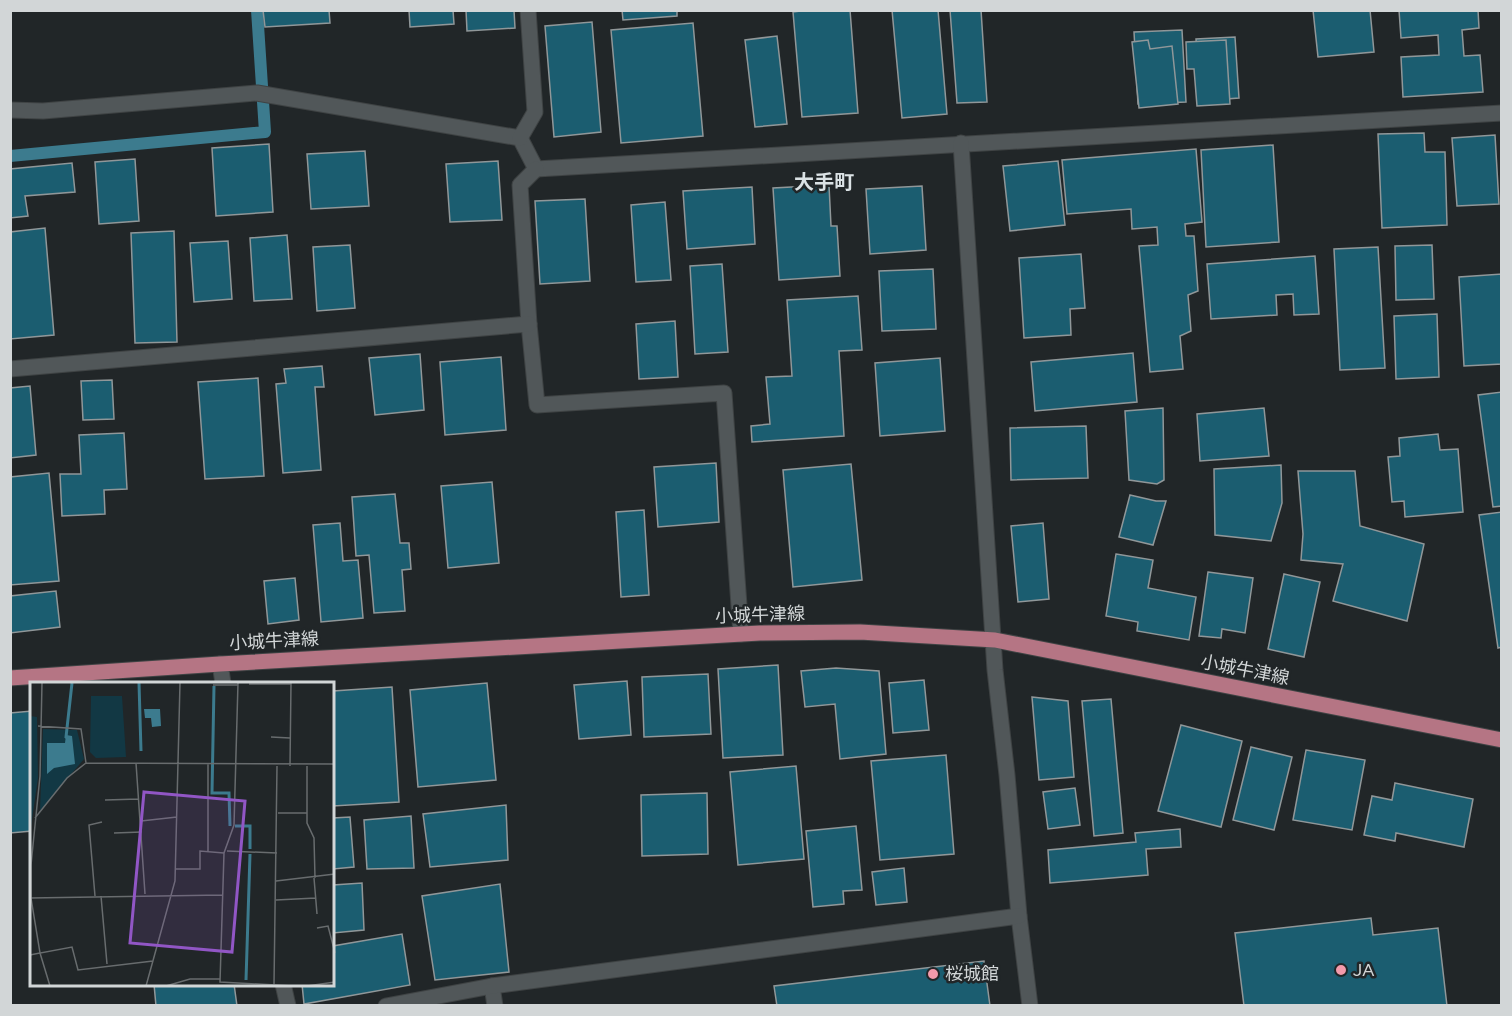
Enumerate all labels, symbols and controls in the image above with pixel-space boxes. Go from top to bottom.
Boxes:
district label: 大手町 [794,170,854,194]
street label: 小城牛津線 [715,602,805,628]
street label: 小城牛津線 [228,628,320,654]
street label: 小城牛津線 [1199,651,1291,689]
inset map [30,682,334,986]
place label: JA [1353,959,1374,981]
place label: 桜城館 [945,963,999,985]
marker: JA [1334,963,1348,977]
marker: 桜城館 [926,967,940,981]

